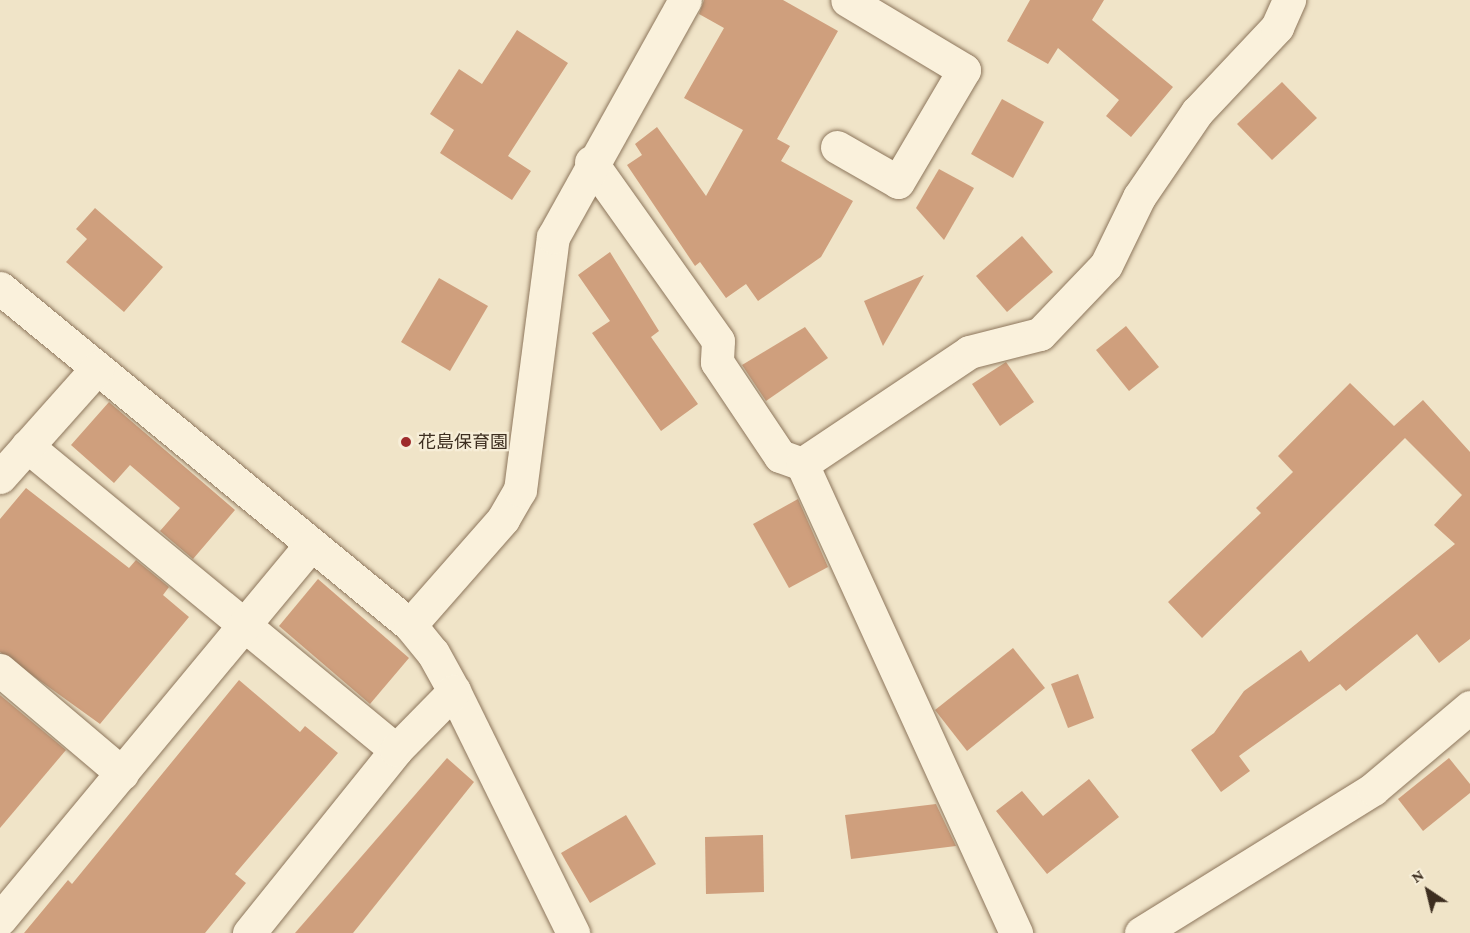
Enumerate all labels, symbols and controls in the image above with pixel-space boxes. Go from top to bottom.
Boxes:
place label: 花島保育園 [418,431,508,453]
marker: 花島保育園 [399,435,413,449]
north arrow [1398,861,1458,921]
text: N [1408,866,1427,886]

